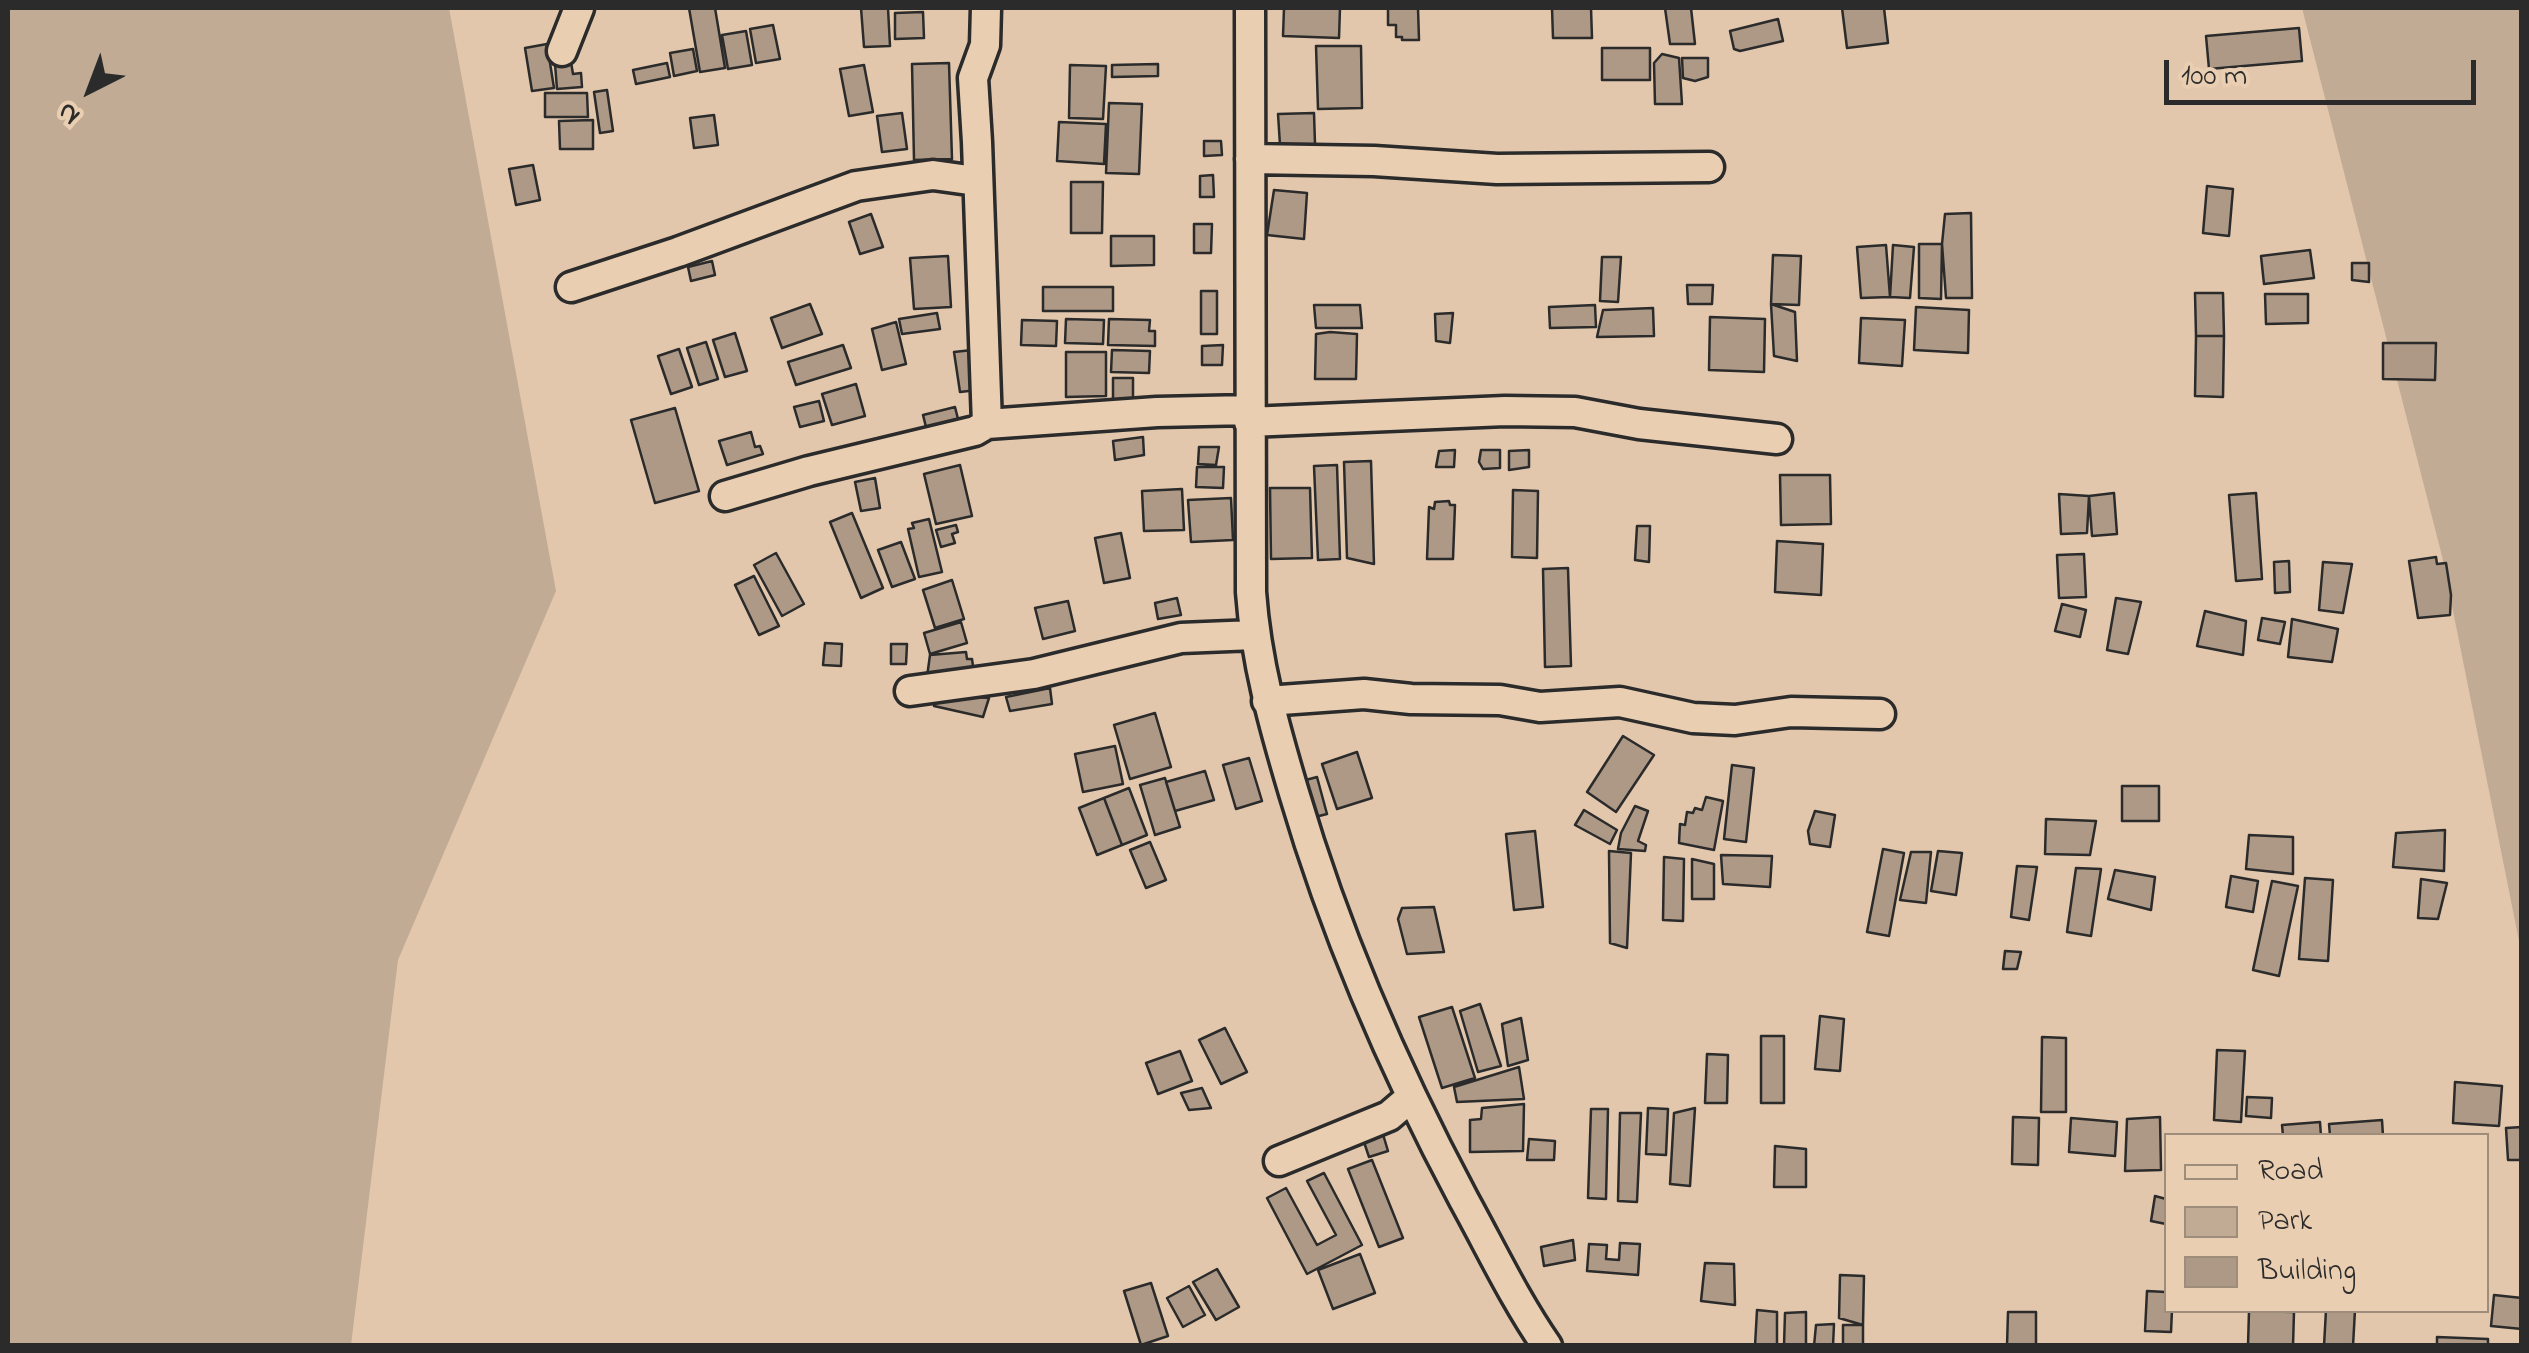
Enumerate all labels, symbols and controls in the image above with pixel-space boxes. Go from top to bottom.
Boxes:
north arrow [40,40,140,140]
scale bar [2169,40,2482,102]
text: 100 m [2181,55,2247,99]
text: N [49,91,90,134]
legend [2164,1133,2489,1313]
text: Road [2258,1150,2323,1194]
text: Park [2258,1200,2312,1244]
text: Building [2258,1250,2356,1294]

